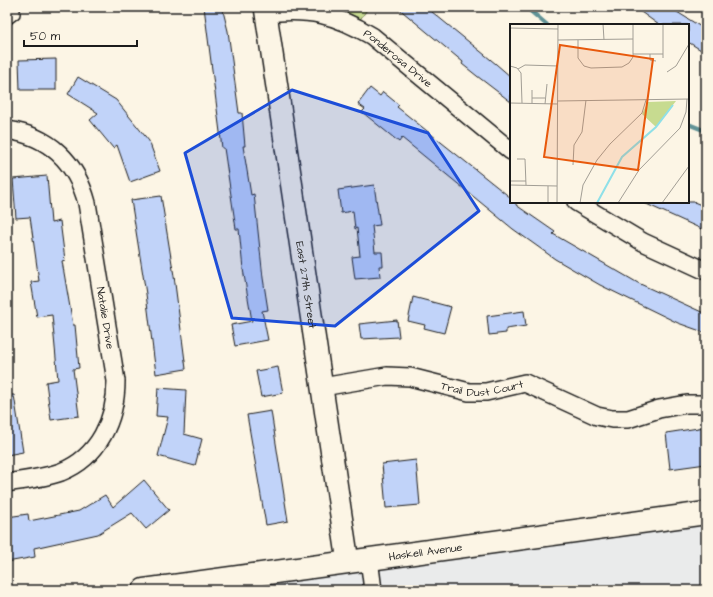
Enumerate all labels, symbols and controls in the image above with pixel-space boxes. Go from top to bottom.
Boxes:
scale bar [24,22,137,48]
inset map [510,24,689,203]
street label: Ponderosa Drive [361,25,436,91]
text: 50 m [30,28,61,45]
street label: East 27th Street [293,240,321,330]
street label: Natalie Drive [93,286,118,350]
street label: Trail Dust Court [439,376,525,400]
street label: Haskell Avenue [388,539,463,564]

